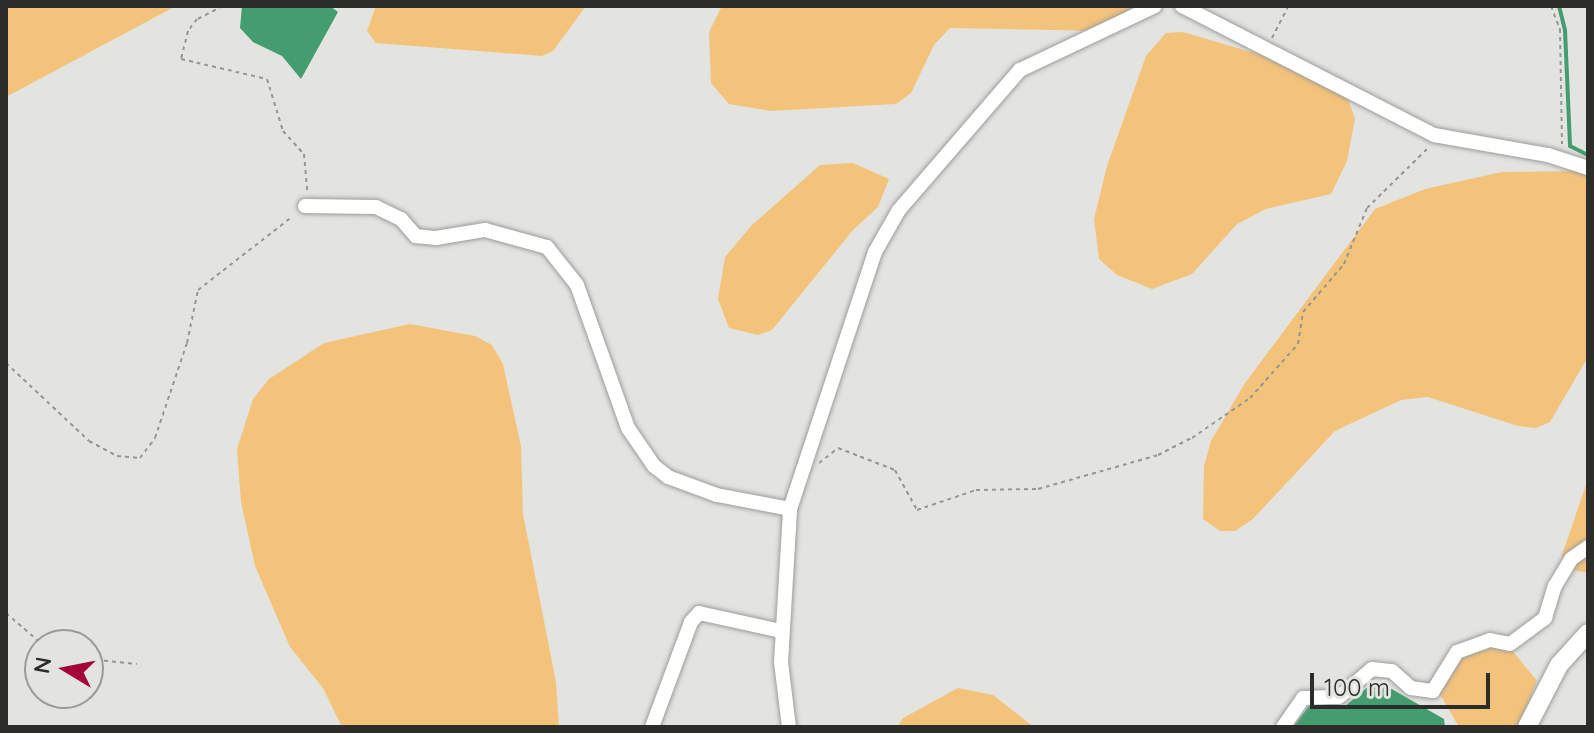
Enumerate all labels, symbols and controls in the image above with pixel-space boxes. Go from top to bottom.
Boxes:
north arrow [24,629,104,709]
text: N [27,655,58,676]
scale bar [1314,657,1494,707]
text: 100 m [1324,672,1390,702]

